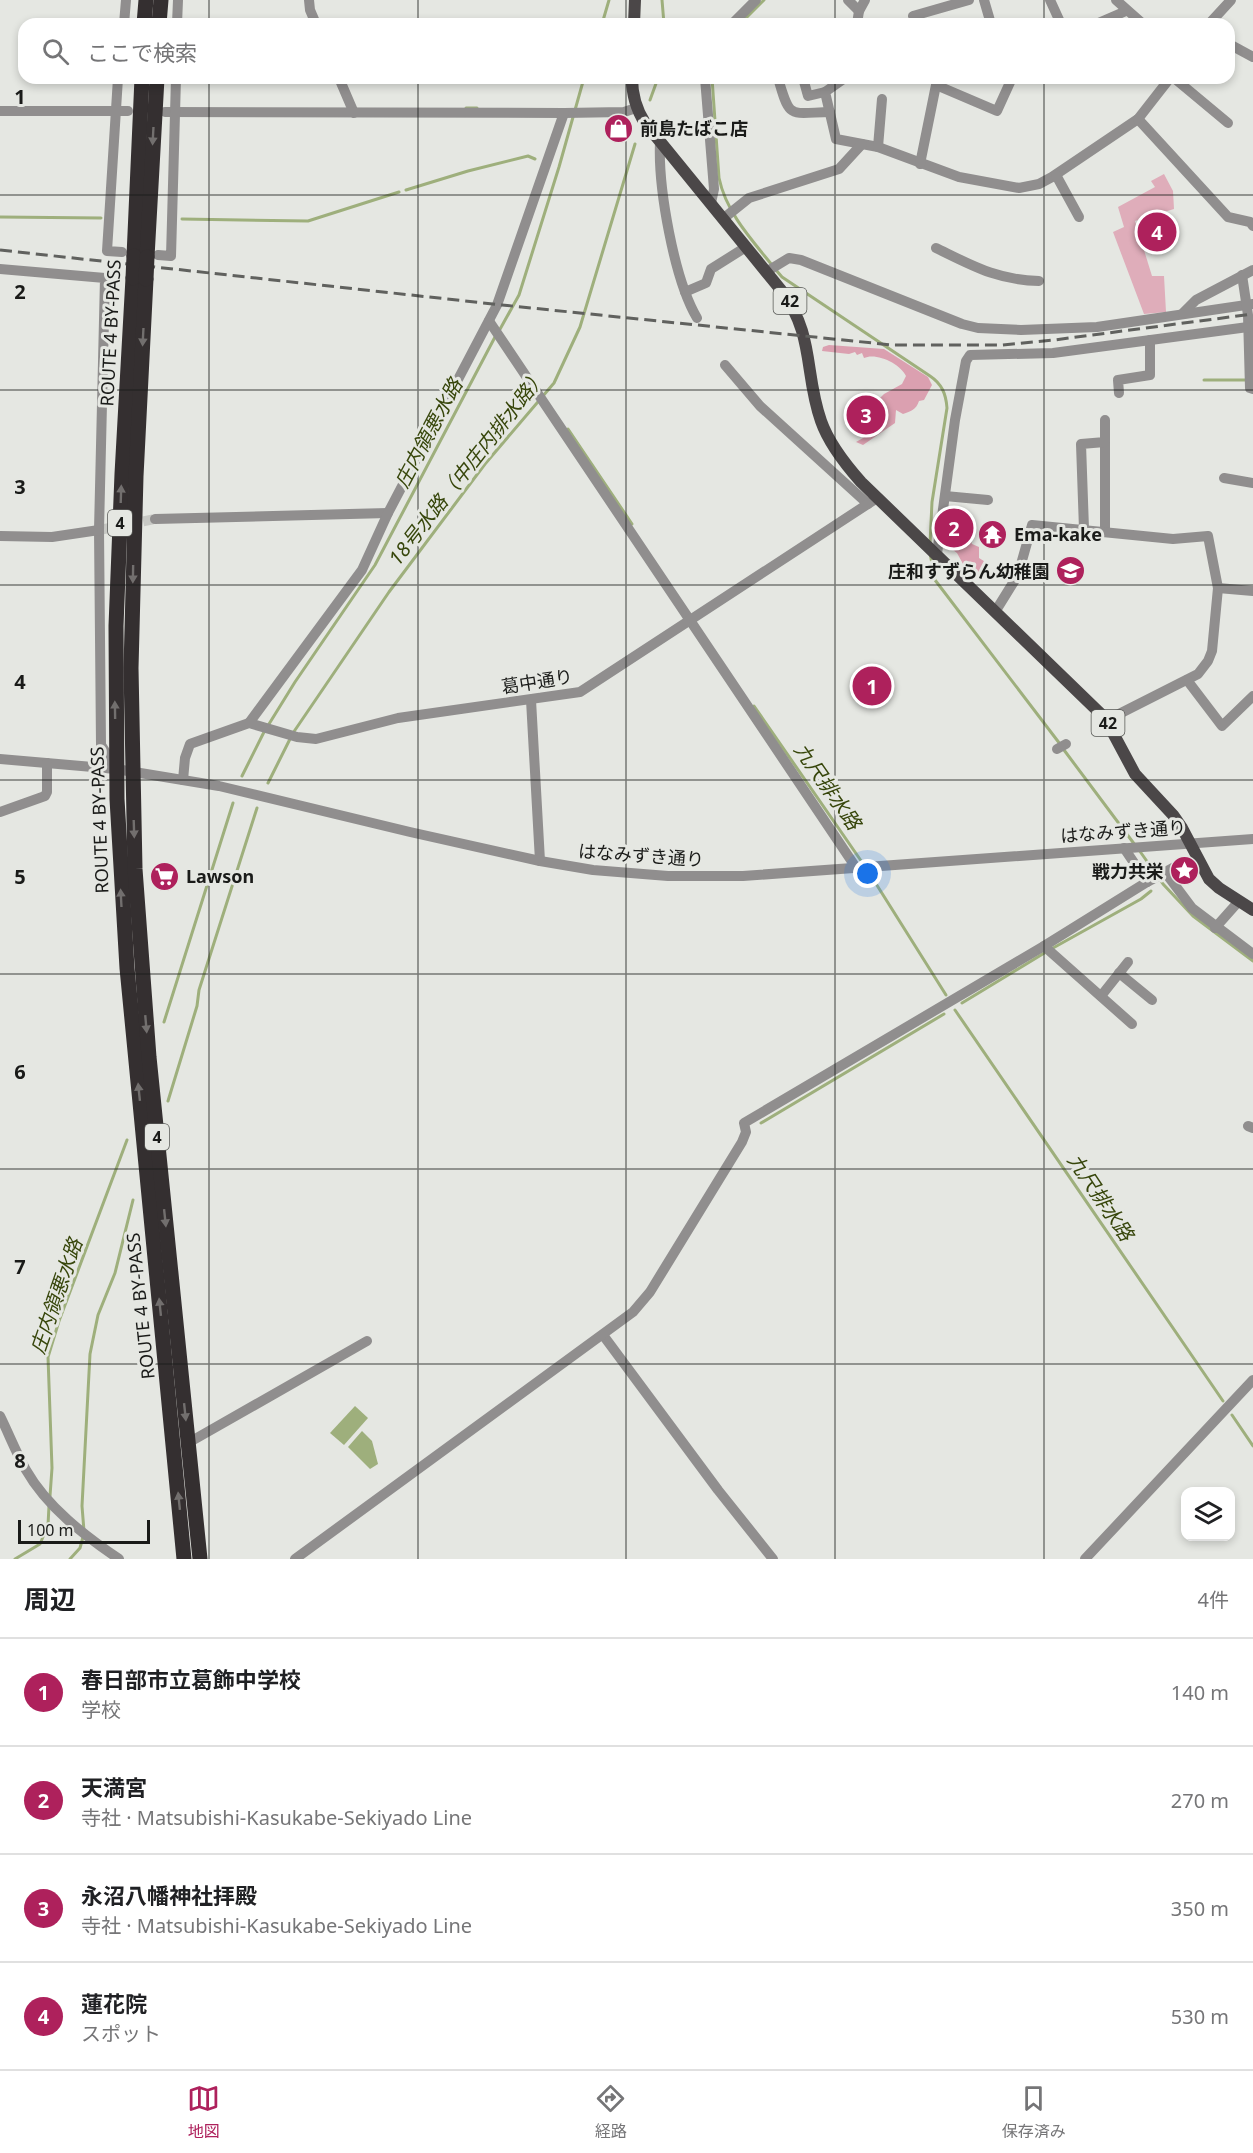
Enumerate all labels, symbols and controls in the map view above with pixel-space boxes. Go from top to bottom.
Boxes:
search box [18,18,1235,84]
icon: search [39,35,72,68]
text: ここで検索 [87,37,197,67]
text: 1 [14,83,26,110]
shop icon: 前島たばこ店 [603,112,635,144]
place label: 前島たばこ店 [640,116,748,140]
one-way arrow [149,127,158,146]
pin: 4 [1138,210,1176,254]
street label: ROUTE 4 BY-PASS [94,259,126,407]
text: 2 [14,278,26,305]
road number: 42 [774,288,806,314]
one-way arrow [138,328,148,347]
water label: 18号水路（中庄内排水路） [382,363,552,571]
water label: 庄内領悪水路 [388,372,469,492]
pin: 3 [846,392,886,438]
text: 3 [14,473,26,500]
one-way arrow [116,485,126,504]
pin: 2 [934,506,974,550]
road number: 4 [108,510,132,536]
temple icon: Ema-kake [977,518,1009,550]
place label: Ema-kake [1014,522,1102,546]
school or university icon: 庄和すずらん幼稚園 [1055,555,1087,587]
place label: 庄和すずらん幼稚園 [888,559,1050,583]
one-way arrow [128,565,138,584]
street label: 葛中通り [500,664,574,698]
pin: 1 [852,664,892,708]
text: 4 [14,668,26,695]
one-way arrow [110,701,120,720]
road number: 42 [1092,710,1124,736]
water label: 九尺排水路 [788,737,869,836]
street label: ROUTE 4 BY-PASS [84,746,114,894]
street label: はなみずき通り [1059,815,1187,847]
one-way arrow [129,820,138,839]
street label: はなみずき通り [577,839,705,871]
place icon: 戦力共栄 [1169,855,1201,887]
your location [853,859,882,888]
place label: 戦力共栄 [1092,859,1164,883]
supermarket icon: Lawson [149,860,181,892]
text: 5 [14,863,26,890]
place label: Lawson [186,864,254,888]
one-way arrow [117,888,126,907]
one-way arrow [141,1014,151,1033]
text: 6 [14,1058,26,1085]
one-way arrow [134,1082,144,1101]
road number: 4 [145,1124,169,1150]
water label: 九尺排水路 [1062,1148,1141,1248]
one-way arrow [160,1208,170,1227]
street label: ROUTE 4 BY-PASS [120,1232,160,1380]
water label: 庄内領悪水路 [24,1233,89,1357]
text: 7 [14,1253,26,1280]
one-way arrow [155,1297,165,1316]
one-way arrow [180,1402,190,1421]
text: 8 [14,1447,26,1474]
map controls [1181,1487,1235,1541]
button: layers [1181,1487,1235,1541]
one-way arrow [174,1491,183,1510]
scale bar [18,1517,150,1544]
text: 100 m [27,1519,74,1541]
text: 周辺 [24,1581,76,1617]
text: 4件 [1198,1586,1229,1613]
text: 春日部市立葛飾中学校 [81,1664,301,1694]
text: 1 [38,1679,49,1706]
text: 140 m [1171,1679,1229,1706]
text: 学校 [81,1696,121,1723]
text: 天満宮 [81,1772,147,1802]
text: 2 [38,1787,49,1814]
text: 270 m [1171,1787,1229,1814]
text: 寺社 · Matsubishi-Kasukabe-Sekiyado Line [81,1804,472,1831]
text: 永沼八幡神社拝殿 [81,1880,257,1910]
text: 3 [38,1895,49,1922]
text: 350 m [1171,1895,1229,1922]
text: 寺社 · Matsubishi-Kasukabe-Sekiyado Line [81,1912,472,1939]
text: 蓮花院 [81,1988,147,2018]
text: 4 [38,2003,49,2030]
text: 530 m [1171,2003,1229,2030]
text: スポット [81,2020,161,2047]
tab: 地図 [187,2082,220,2142]
tab: 経路 [594,2082,627,2142]
tab: 保存済み [1002,2082,1066,2142]

